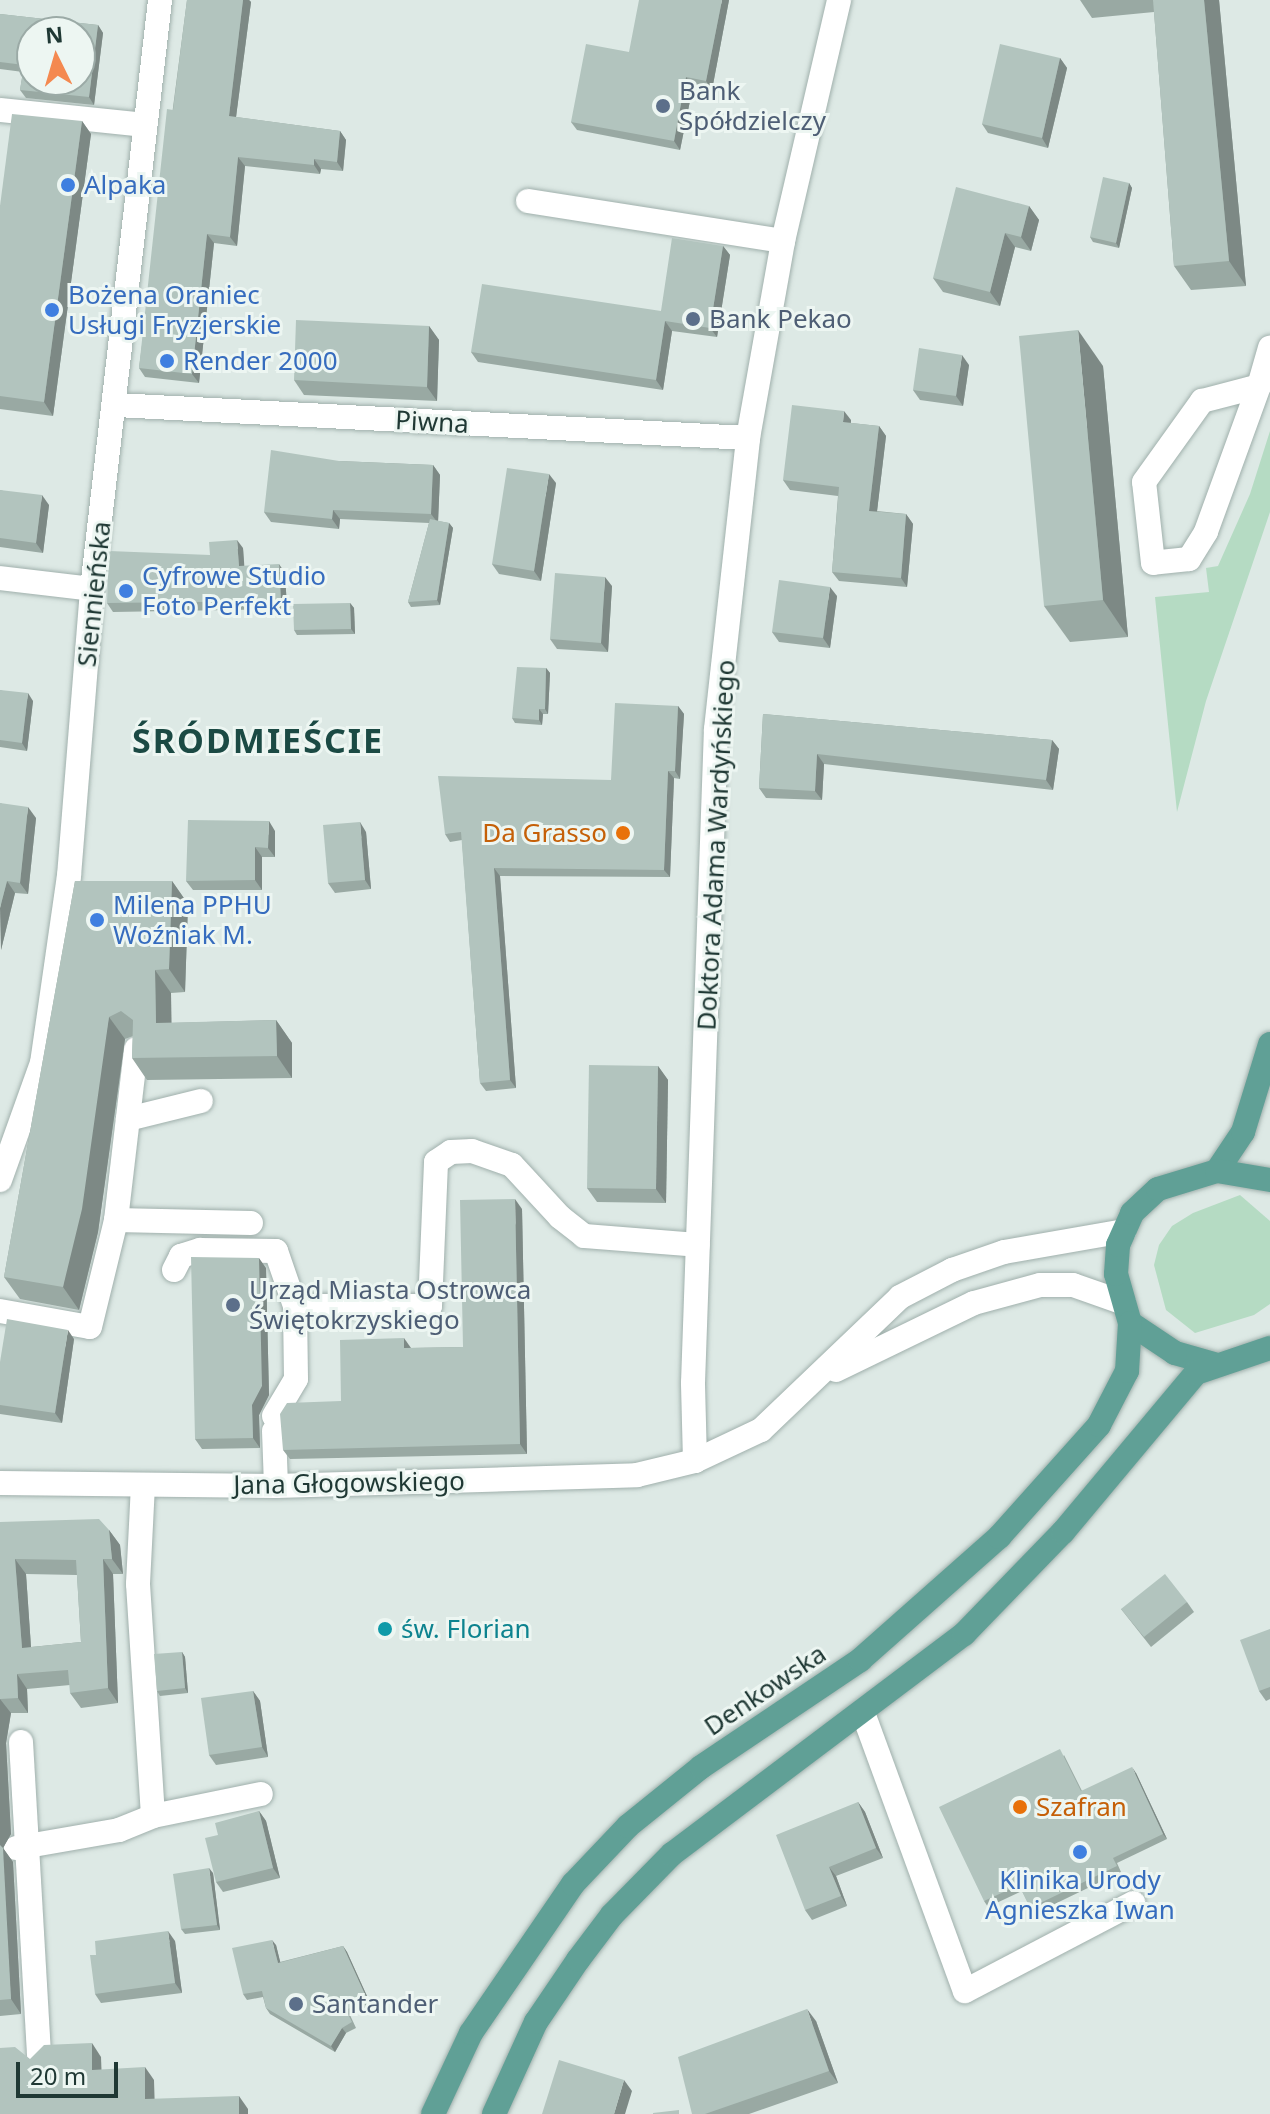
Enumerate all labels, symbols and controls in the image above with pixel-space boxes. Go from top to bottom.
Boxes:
north arrow [16,16,96,96]
text: N [44,18,64,50]
place label: Bank Spółdzielczy [679,75,826,136]
marker: Bank Spółdzielczy [654,97,672,115]
place label: Alpaka [84,169,166,201]
marker: Alpaka [59,176,77,194]
place label: Bożena Oraniec Usługi Fryzjerskie [68,279,281,340]
marker: Bożena Oraniec Usługi Fryzjerskie [43,301,61,319]
place label: Bank Pekao [709,303,852,335]
marker: Bank Pekao [684,310,702,328]
place label: Render 2000 [183,345,338,377]
marker: Render 2000 [158,352,176,370]
street label: Piwna [394,404,470,440]
street label: Siennieńska [71,520,117,668]
place label: Cyfrowe Studio Foto Perfekt [142,560,326,622]
marker: Cyfrowe Studio Foto Perfekt [117,582,135,600]
street label: Doktora Adama Wardyńskiego [691,659,741,1031]
district label: ŚRÓDMIEŚCIE [132,721,384,761]
place label: Da Grasso [482,817,607,849]
marker: Da Grasso [614,824,632,842]
place label: Milena PPHU Woźniak M. [113,889,272,950]
marker: Milena PPHU Woźniak M. [88,911,106,929]
place label: Urząd Miasta Ostrowca Świętokrzyskiego [249,1274,531,1336]
marker: Urząd Miasta Ostrowca Świętokrzyskiego [224,1296,242,1314]
street label: Jana Głogowskiego [233,1465,465,1501]
place label: św. Florian [401,1613,531,1645]
marker: św. Florian [376,1620,394,1638]
street label: Denkowska [698,1638,832,1742]
place label: Szafran [1036,1791,1127,1823]
marker: Szafran [1011,1798,1029,1816]
marker: Klinika Urody Agnieszka Iwan [1071,1843,1089,1861]
place label: Klinika Urody Agnieszka Iwan [985,1864,1175,1926]
place label: Santander [312,1988,438,2020]
marker: Santander [287,1995,305,2013]
scale bar [20,2046,122,2096]
text: 20 m [30,2059,86,2092]

